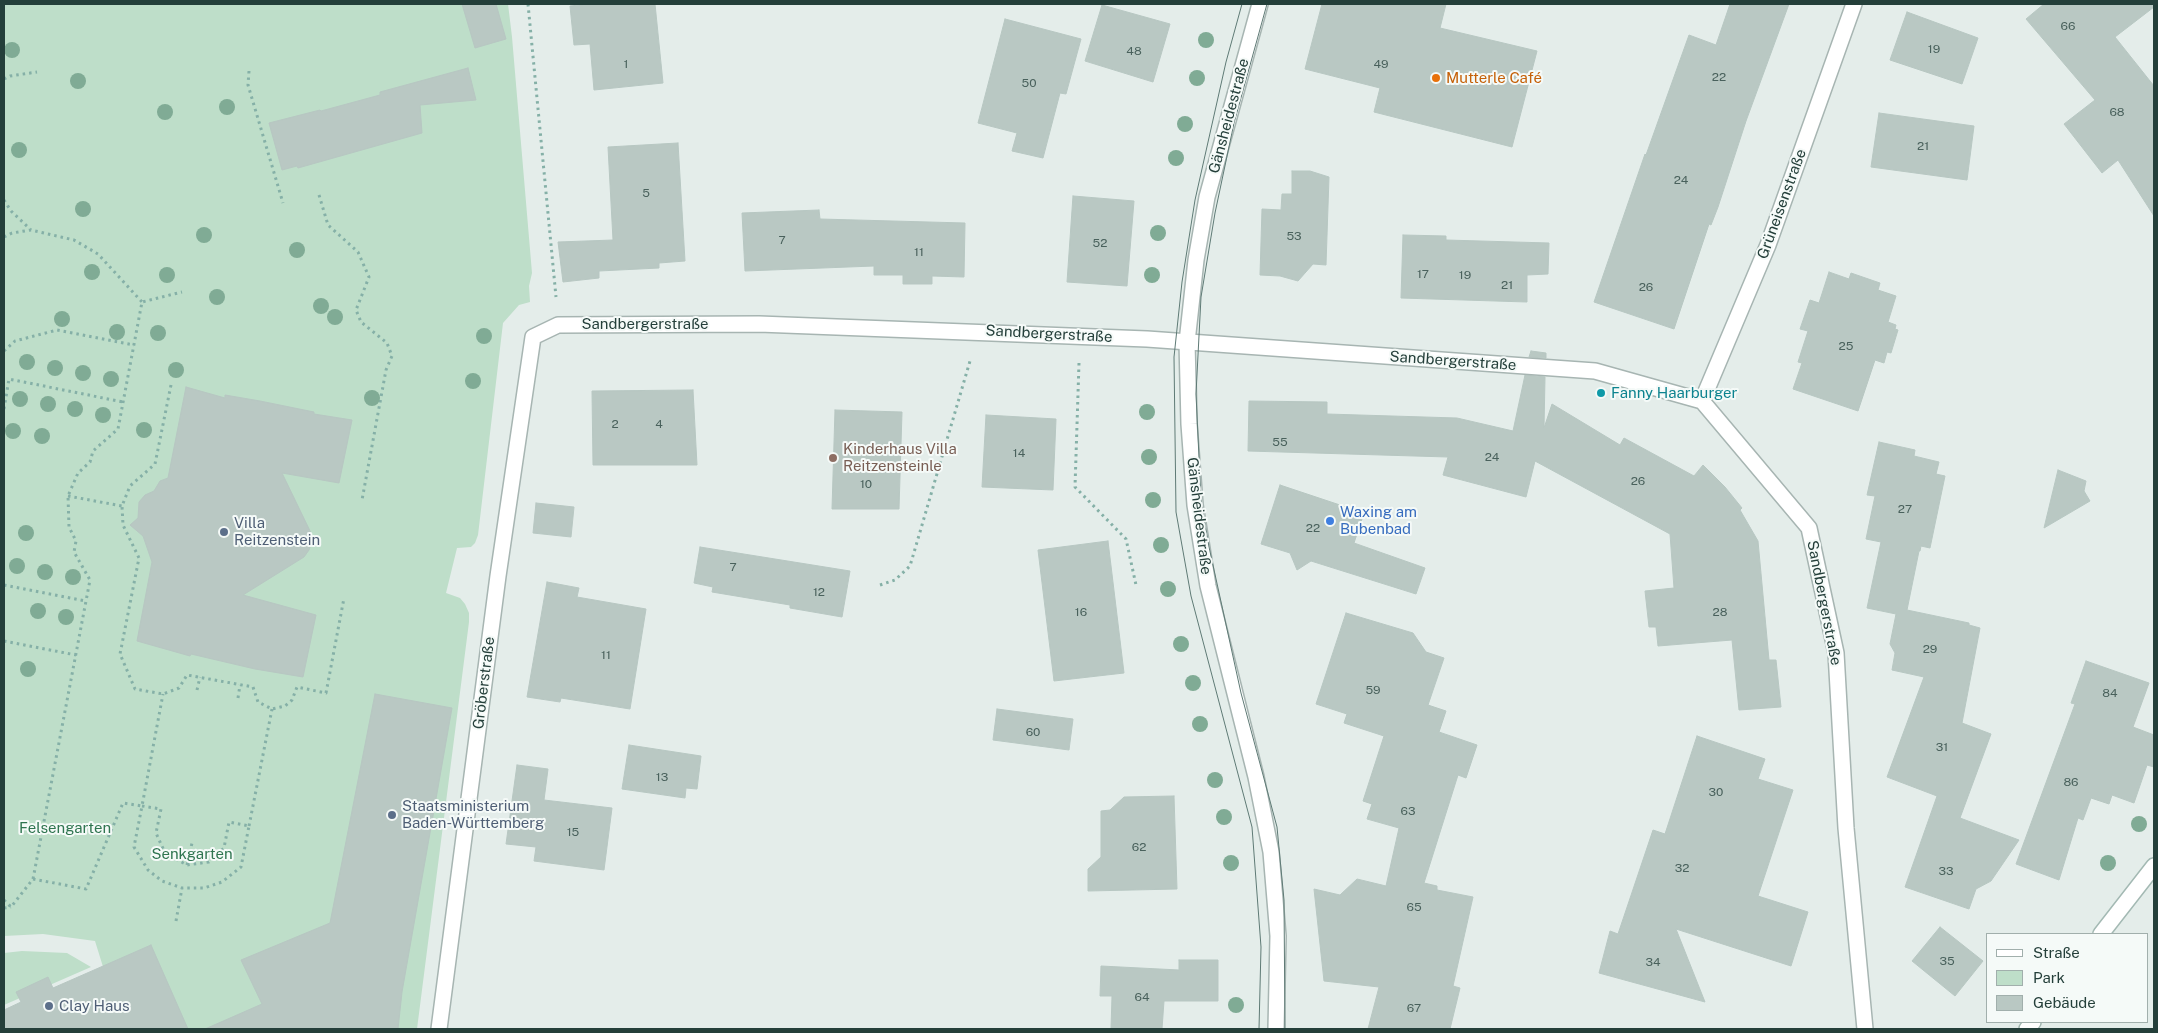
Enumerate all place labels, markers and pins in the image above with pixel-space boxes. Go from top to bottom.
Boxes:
place label: Mutterle Café [1446,69,1542,87]
marker: Mutterle Café [1430,72,1442,84]
place label: Fanny Haarburger [1611,384,1737,402]
marker: Fanny Haarburger [1595,387,1607,399]
place label: Kinderhaus Villa Reitzensteinle [843,440,957,475]
marker: Kinderhaus Villa Reitzensteinle [827,452,839,464]
place label: Waxing am Bubenbad [1340,503,1417,538]
place label: Villa Reitzenstein [234,514,320,549]
marker: Waxing am Bubenbad [1324,515,1336,527]
marker: Villa Reitzenstein [218,526,230,538]
place label: Staatsministerium Baden-Württemberg [402,797,544,832]
marker: Staatsministerium Baden-Württemberg [386,809,398,821]
place label: Clay Haus [59,997,130,1015]
marker: Clay Haus [43,1000,55,1012]

